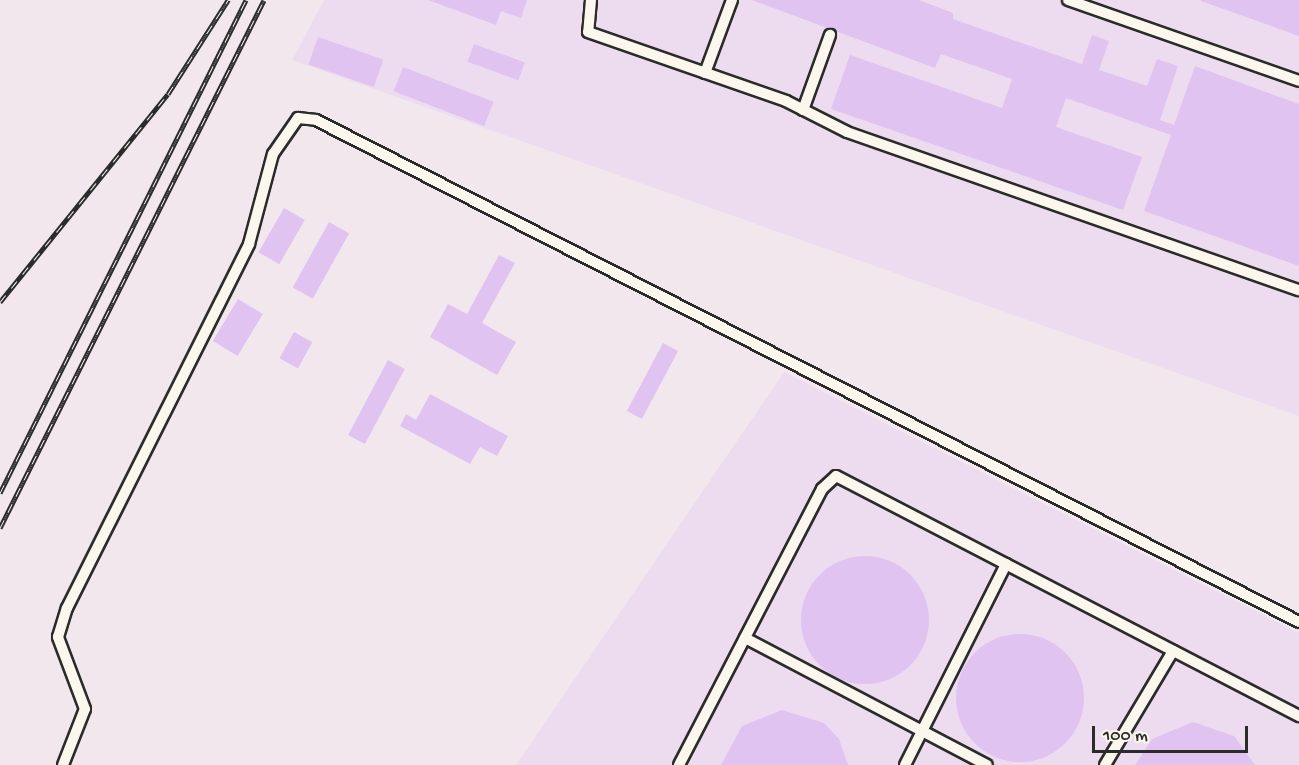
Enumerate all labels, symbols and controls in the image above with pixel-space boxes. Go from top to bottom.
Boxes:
scale bar [1095,714,1251,752]
text: 100 m [1103,726,1148,747]

